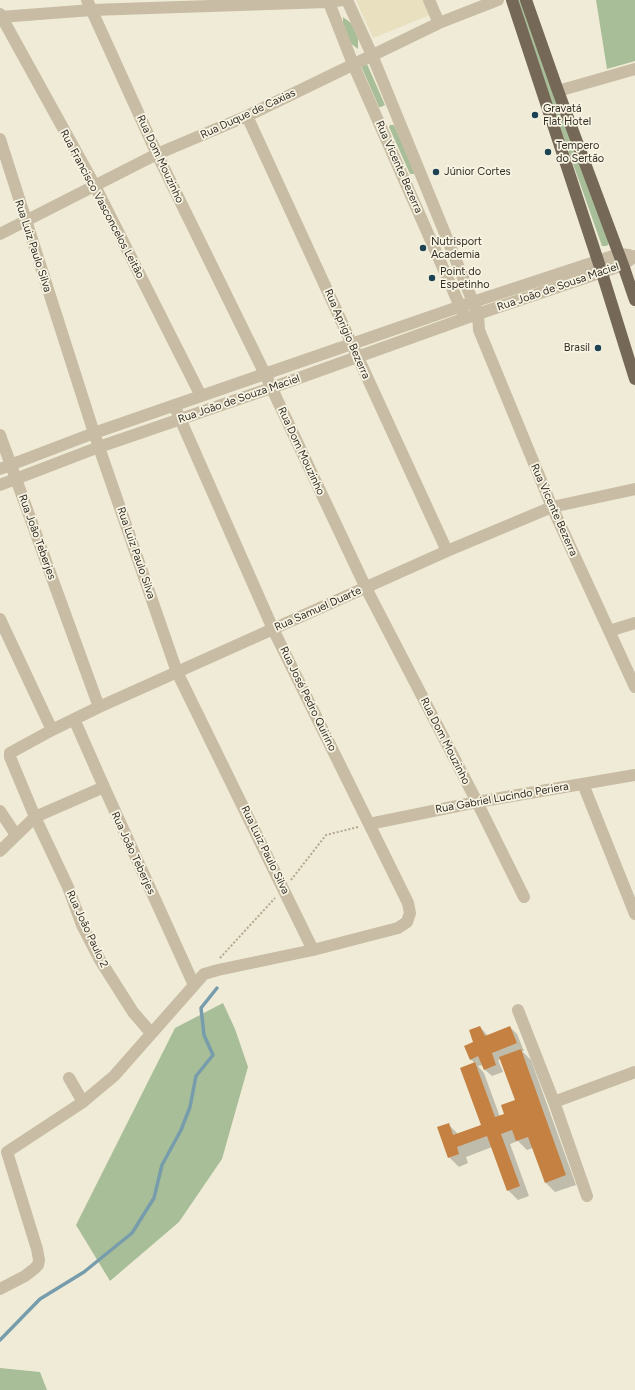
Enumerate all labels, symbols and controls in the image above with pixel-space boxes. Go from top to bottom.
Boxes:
street label: Rua Duque de Caxias [198,86,298,142]
place label: Gravatá Flat Hotel [543,102,591,128]
marker: Gravatá Flat Hotel [530,110,540,120]
street label: Rua Dom Mouzinho [134,113,186,205]
street label: Rua Vicente Bezerra [373,119,425,215]
street label: Rua Francisco Vasconcelos Leitâo [57,127,147,281]
place label: Tempero do Sertão [556,139,604,165]
marker: Tempero do Sertão [543,147,553,157]
place label: Júnior Cortes [444,165,511,179]
marker: Júnior Cortes [431,167,441,177]
street label: Rua Luiz Paulo Silva [12,198,54,294]
place label: Nutrisport Academia [431,235,482,261]
marker: Nutrisport Academia [418,243,428,253]
street label: Rua João de Sousa Maciel [495,260,621,314]
place label: Point do Espetinho [440,265,490,291]
marker: Point do Espetinho [427,273,437,283]
street label: Rua Aprigio Bezerra [321,287,373,381]
place label: Brasil [564,341,590,355]
marker: Brasil [593,343,603,353]
street label: Rua João de Souza Maciel [176,372,302,426]
street label: Rua Dom Mouzinho [275,405,327,497]
street label: Rua Vicente Bezerra [528,462,580,558]
street label: Rua João Teberjes [15,493,59,581]
street label: Rua Luiz Paulo Silva [114,505,158,601]
street label: Rua Samuel Duarte [273,584,363,634]
street label: Rua José Pedro Quirino [277,644,339,754]
street label: Rua Dom Mouzinho [417,695,473,787]
street label: Rua Gabriel Lucindo Periera [434,780,570,816]
street label: Rua Luiz Paulo Silva [238,804,292,896]
street label: Rua João Teberjes [108,810,158,896]
street label: Rua João Paulo 2 [63,888,111,970]

